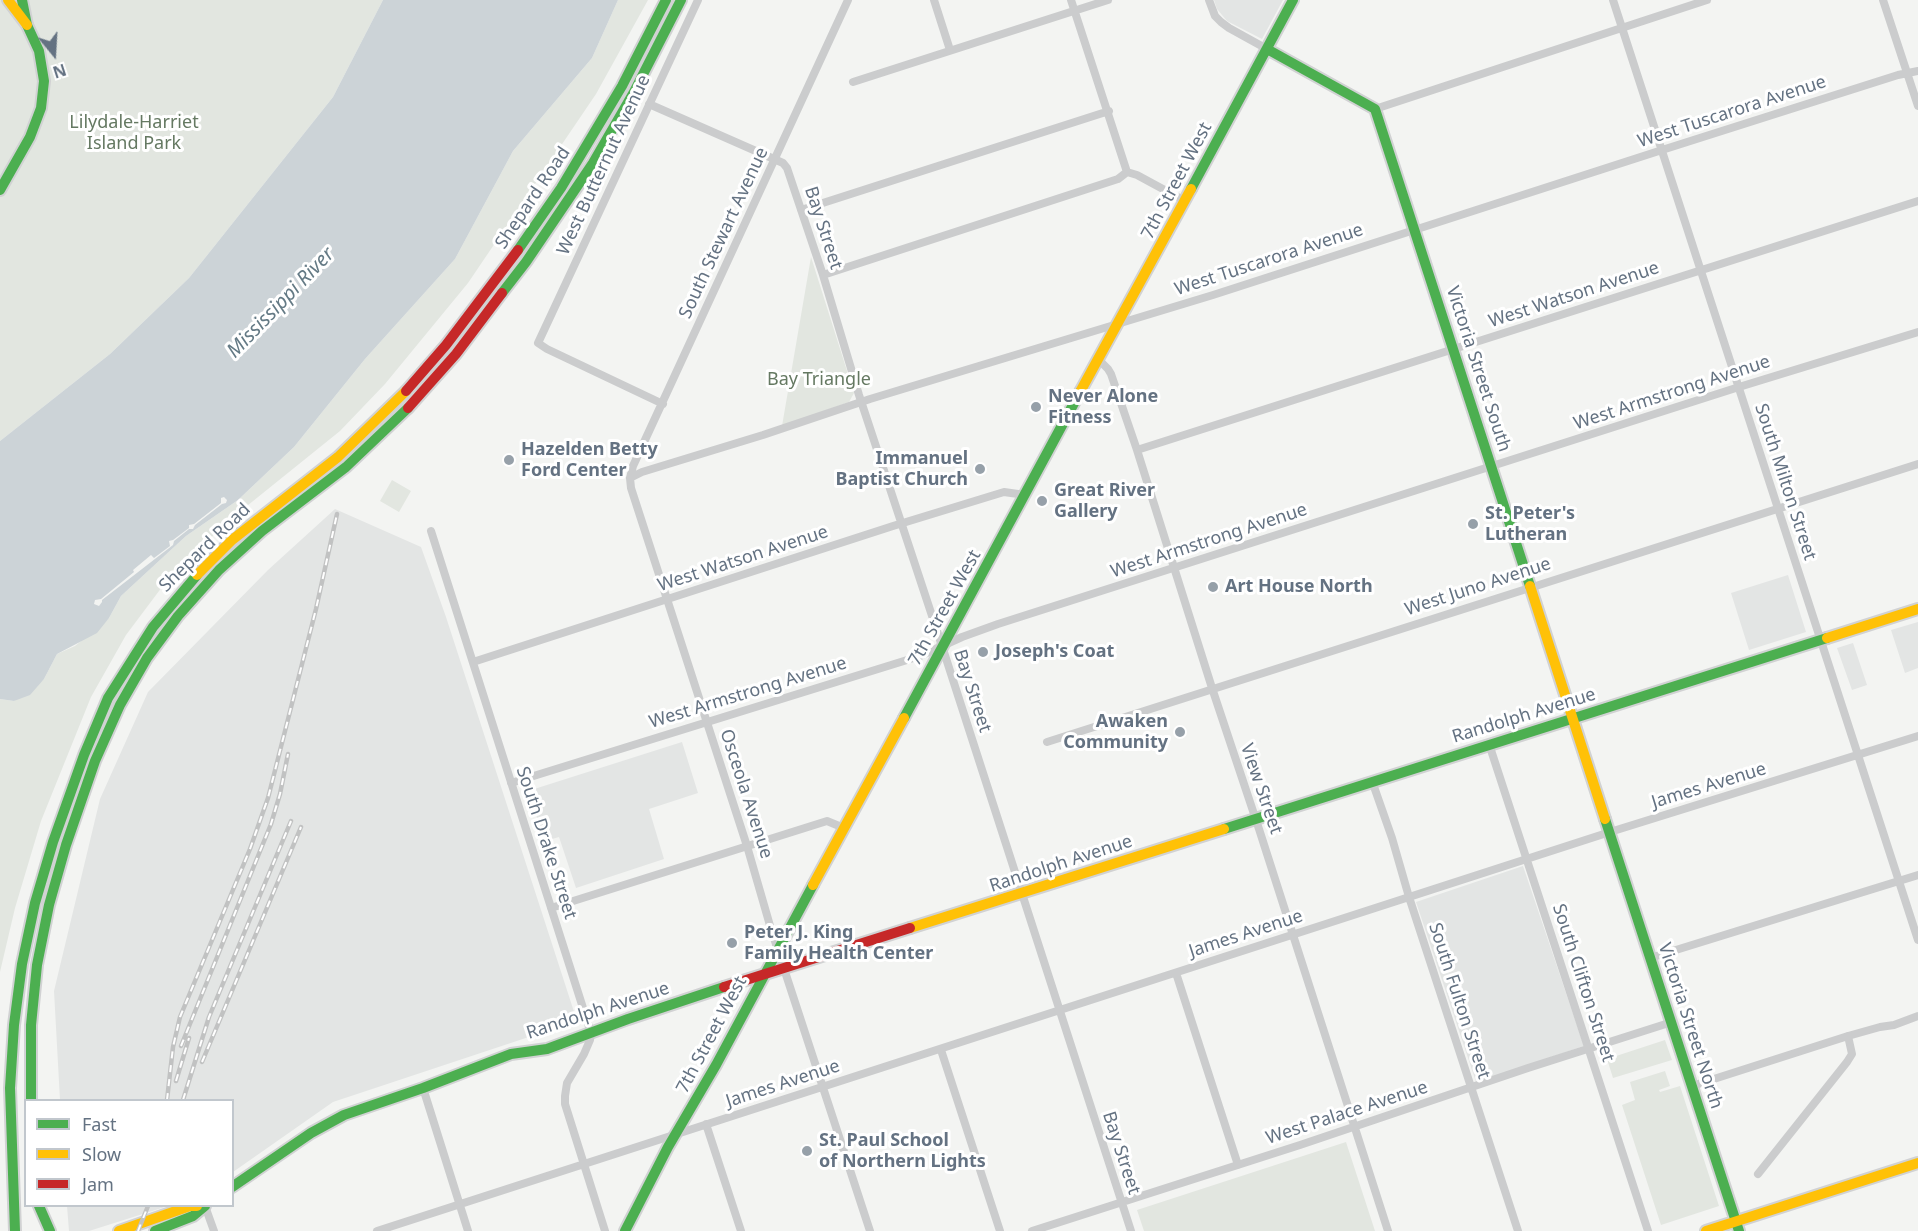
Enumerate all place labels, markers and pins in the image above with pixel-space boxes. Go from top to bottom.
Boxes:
place label: Never Alone Fitness [1048,386,1158,428]
marker: Never Alone Fitness [1029,400,1043,414]
place label: Hazelden Betty Ford Center [521,439,658,482]
place label: Immanuel Baptist Church [836,448,968,490]
marker: Hazelden Betty Ford Center [502,453,516,467]
marker: Immanuel Baptist Church [973,462,987,476]
place label: Great River Gallery [1054,480,1155,522]
marker: Great River Gallery [1035,494,1049,508]
place label: St. Peter's Lutheran [1485,503,1575,546]
marker: St. Peter's Lutheran [1466,517,1480,531]
place label: Art House North [1225,576,1373,598]
marker: Art House North [1206,580,1220,594]
place label: Joseph's Coat [995,641,1114,663]
marker: Joseph's Coat [976,645,990,659]
place label: Awaken Community [1063,711,1168,754]
marker: Awaken Community [1173,725,1187,739]
place label: Peter J. King Family Health Center [744,922,933,964]
marker: Peter J. King Family Health Center [725,936,739,950]
place label: St. Paul School of Northern Lights [819,1130,986,1172]
marker: St. Paul School of Northern Lights [800,1144,814,1158]

